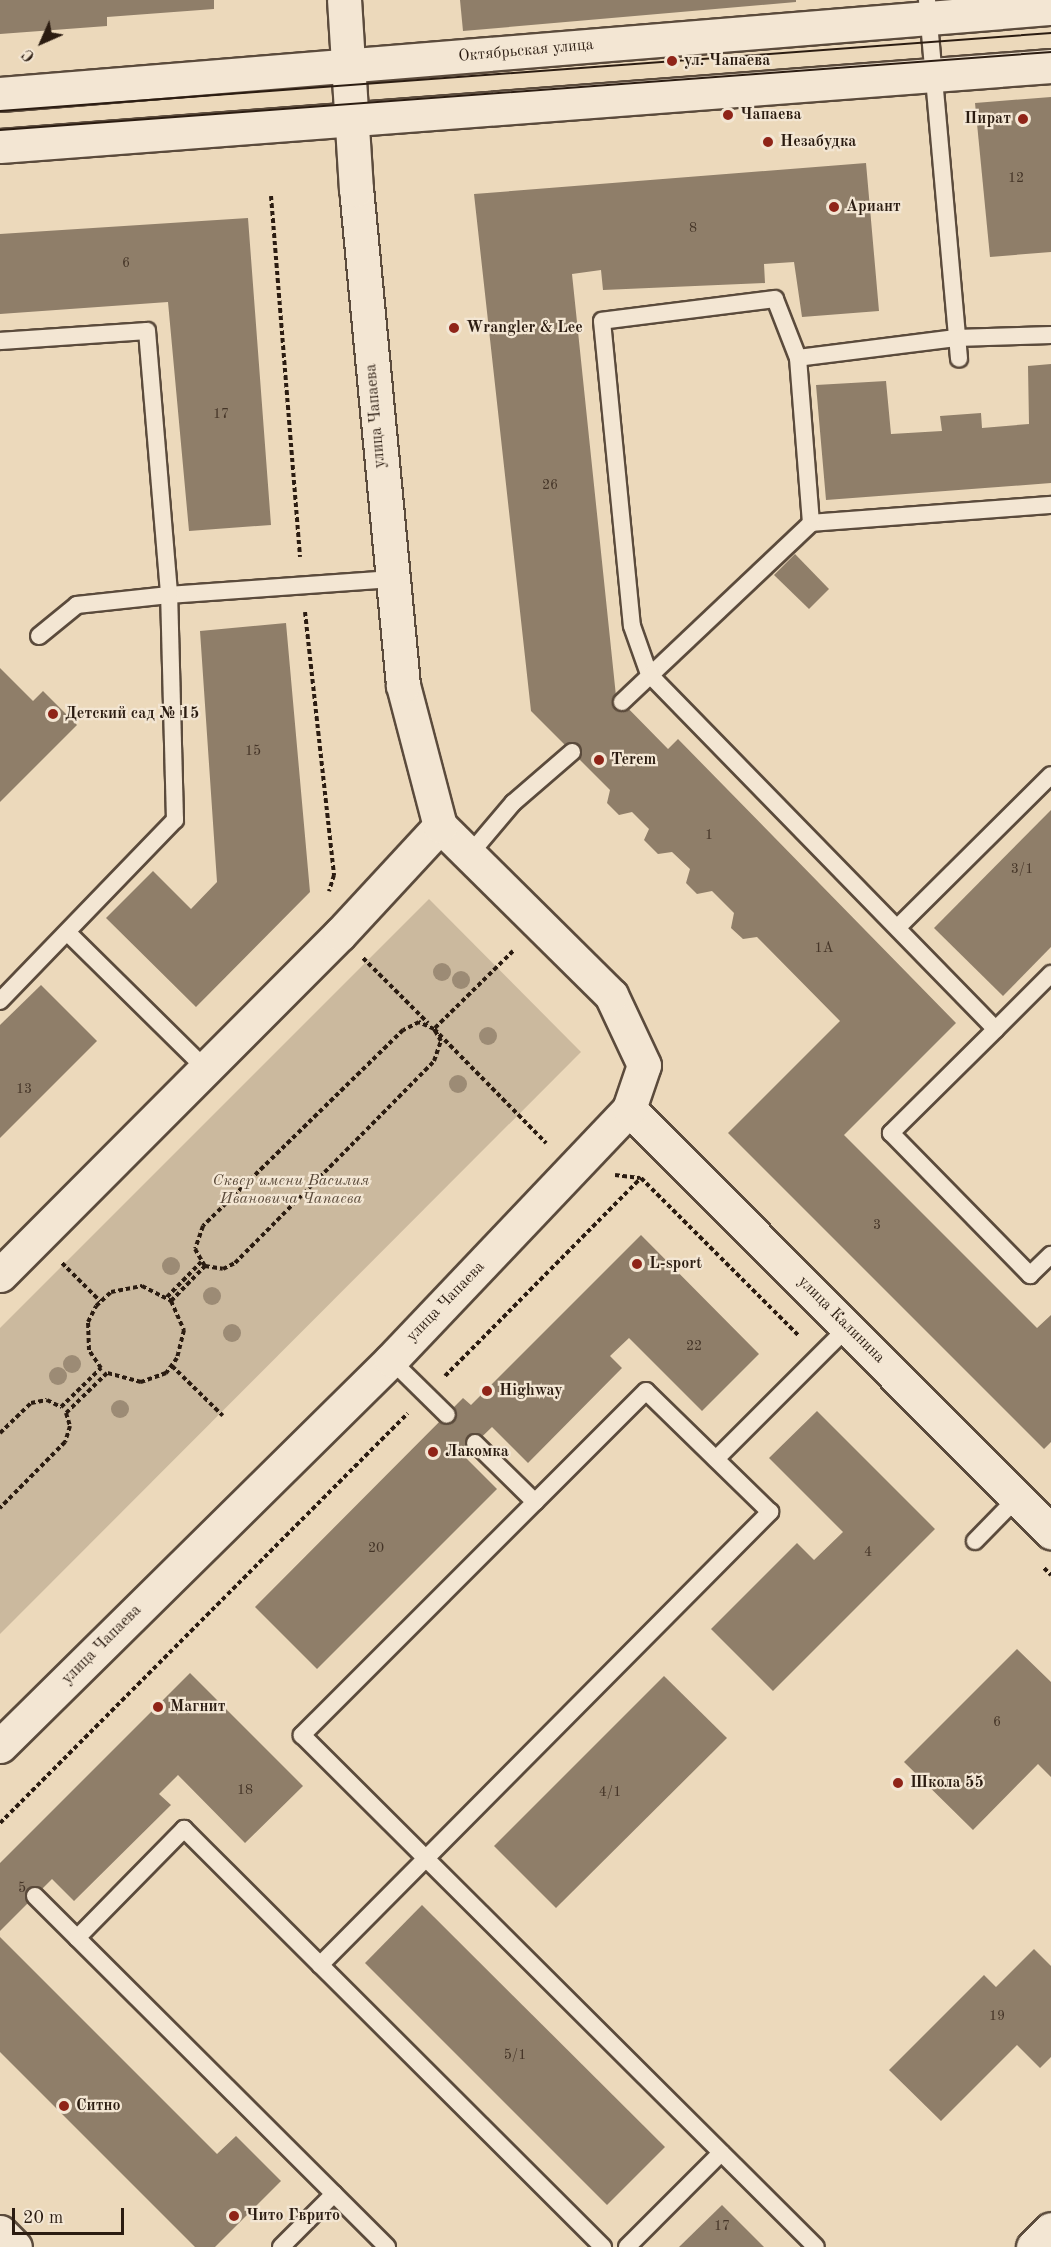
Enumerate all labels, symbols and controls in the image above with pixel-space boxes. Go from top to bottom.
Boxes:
north arrow [12,12,72,72]
street label: Октябрьская улица [458,36,594,66]
text: С [20,45,39,64]
place label: ул. Чапаева [684,51,770,71]
marker: ул. Чапаева [665,54,679,68]
place label: Чапаева [740,105,802,125]
marker: Чапаева [721,108,735,122]
place label: Пират [964,109,1011,129]
marker: Пират [1016,112,1030,126]
place label: Незабудка [780,132,856,152]
marker: Незабудка [761,135,775,149]
house number: 12 [1008,170,1024,186]
place label: Ариант [846,197,901,217]
marker: Ариант [827,200,841,214]
house number: 8 [689,220,697,236]
house number: 6 [122,255,130,271]
place label: Wrangler & Lee [466,318,583,338]
marker: Wrangler & Lee [447,321,461,335]
street label: улица Чапаева [362,363,390,469]
house number: 17 [213,406,229,422]
house number: 26 [542,477,558,493]
place label: Детский сад № 15 [65,704,199,724]
marker: Детский сад № 15 [46,707,60,721]
house number: 15 [245,743,261,759]
place label: Terem [611,750,656,770]
marker: Terem [592,753,606,767]
house number: 1 [705,827,713,843]
house number: 3/1 [1011,861,1033,877]
house number: 1А [815,940,833,956]
house number: 13 [16,1081,32,1097]
park label: Сквер имени Василия Ивановича Чапаева [213,1171,369,1209]
house number: 3 [873,1217,881,1233]
place label: L-sport [649,1254,702,1274]
marker: L-sport [630,1257,644,1271]
street label: улица Чапаева [403,1258,489,1346]
street label: улица Калинина [793,1272,889,1368]
house number: 22 [686,1338,702,1354]
place label: Highway [499,1381,563,1401]
marker: Highway [480,1384,494,1398]
place label: Лакомка [445,1442,509,1462]
marker: Лакомка [426,1445,440,1459]
house number: 20 [368,1540,384,1556]
house number: 4 [864,1544,872,1560]
street label: улица Чапаева [58,1601,146,1689]
place label: Магнит [170,1697,225,1717]
marker: Магнит [151,1700,165,1714]
house number: 6 [993,1714,1001,1730]
place label: Школа 55 [910,1773,984,1793]
marker: Школа 55 [891,1776,905,1790]
house number: 18 [237,1782,253,1798]
house number: 4/1 [599,1784,621,1800]
house number: 5 [18,1880,26,1896]
house number: 19 [989,2008,1005,2024]
house number: 5/1 [504,2047,526,2063]
place label: Ситно [76,2096,121,2116]
marker: Ситно [57,2099,71,2113]
scale bar [15,2196,128,2234]
place label: Чито Гврито [246,2206,340,2226]
text: 20 m [23,2209,63,2227]
marker: Чито Гврито [227,2209,241,2223]
house number: 17 [714,2218,730,2234]

